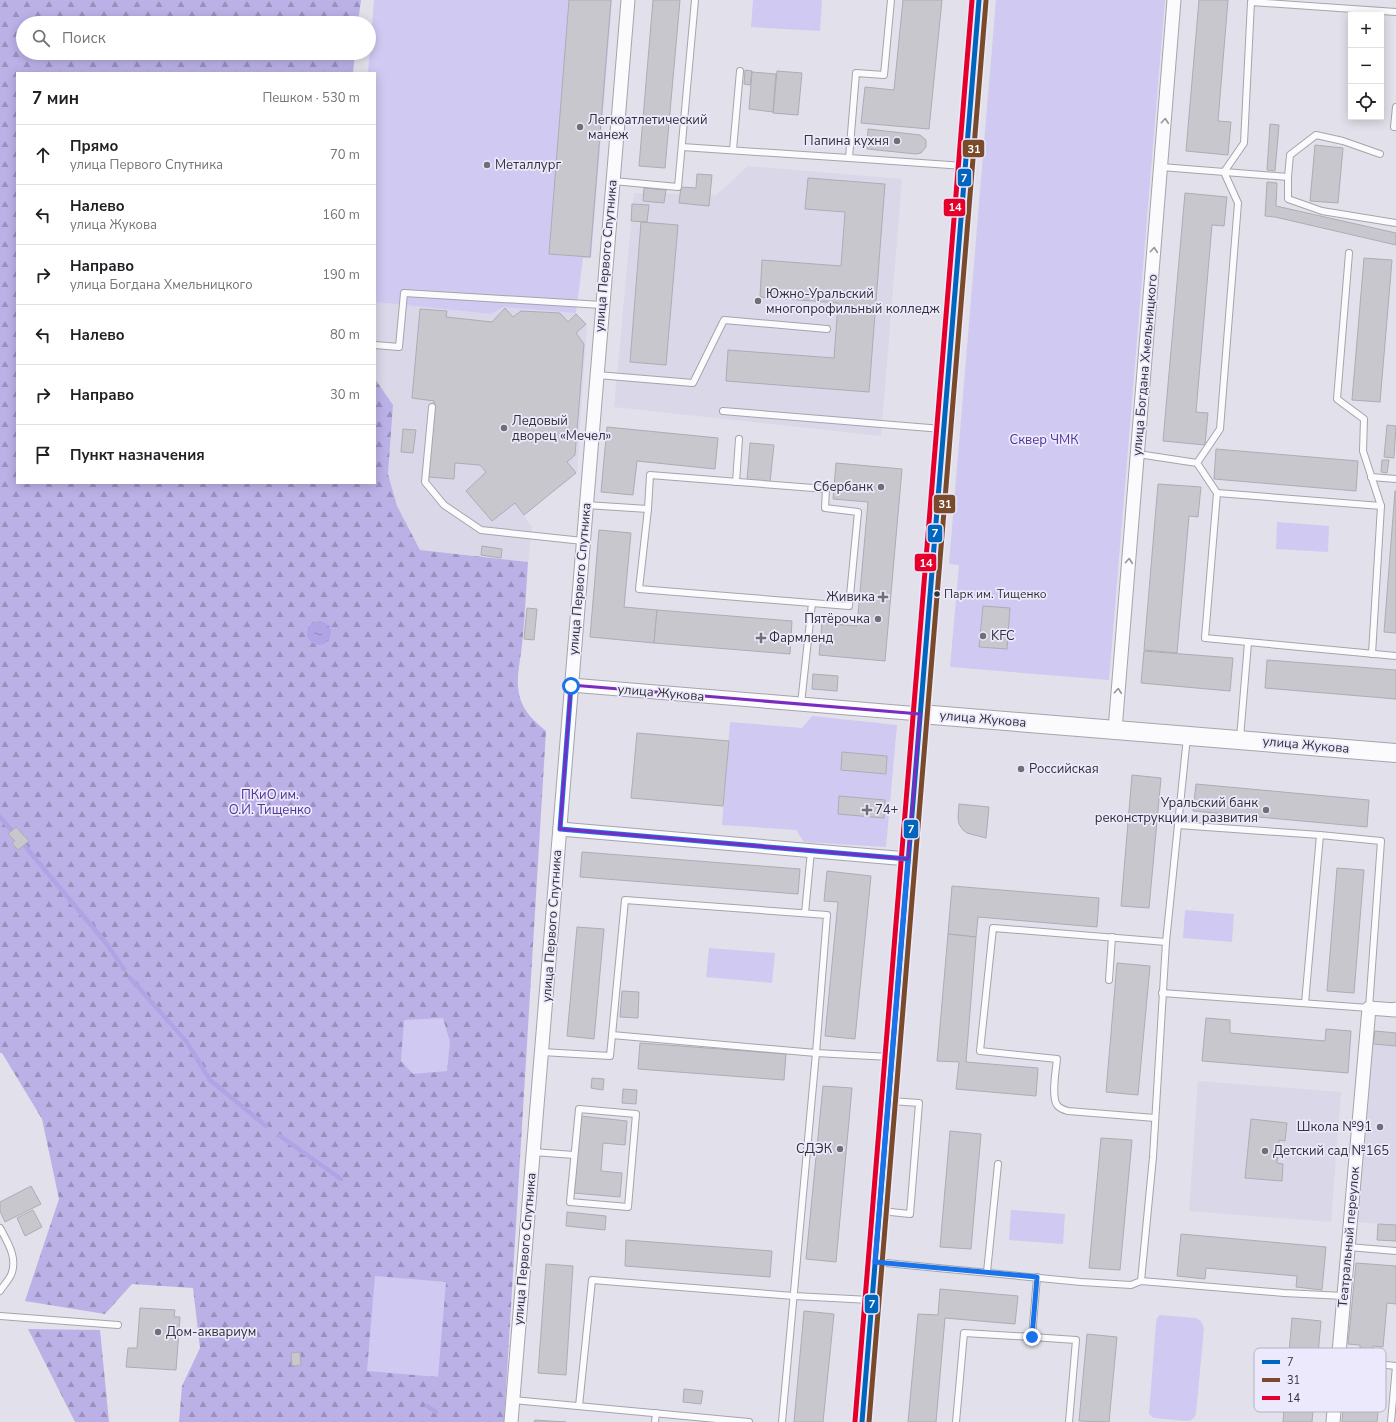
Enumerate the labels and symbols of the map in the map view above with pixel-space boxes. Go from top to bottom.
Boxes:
place label: Легкоатлетический манеж [588,111,708,144]
one-way arrow [1160,118,1169,124]
marker: Легкоатлетический манеж [575,122,585,132]
place label: Папина кухня [804,132,889,150]
marker: Папина кухня [892,136,902,146]
line badge: 31 [962,139,985,158]
text: 31 [967,142,981,157]
place label: Металлург [495,156,561,174]
marker: Металлург [482,160,492,170]
line badge: 7 [957,168,972,187]
text: 7 [961,171,967,186]
street label: улица Первого Спутника [590,179,622,333]
line badge: 14 [943,198,966,217]
text: 14 [948,200,962,215]
one-way arrow [1149,247,1158,253]
street label: улица Богдана Хмельницкого [1128,273,1162,457]
place label: Южно-Уральский многопрофильный колледж [766,285,940,318]
marker: Южно-Уральский многопрофильный колледж [753,296,763,306]
place label: Ледовый дворец «Мечел» [512,412,611,445]
marker: Ледовый дворец «Мечел» [499,423,509,433]
park label: Сквер ЧМК [1009,431,1079,449]
place label: Сбербанк [813,478,873,496]
marker: Сбербанк [876,482,886,492]
line badge: 31 [933,494,956,514]
text: 31 [938,497,952,512]
street label: улица Первого Спутника [564,502,596,656]
line badge: 7 [927,524,943,543]
text: 7 [932,526,938,541]
line badge: 14 [914,553,937,572]
text: 14 [919,556,933,571]
one-way arrow [1124,558,1133,564]
place label: Парк им. Тищенко [944,586,1047,602]
place label: Живика [826,588,875,606]
marker: Парк им. Тищенко [932,589,942,599]
marker: Живика [878,592,888,602]
place label: Пятёрочка [804,610,870,628]
marker: Пятёрочка [873,614,883,624]
place label: KFC [991,627,1015,645]
place label: Фармленд [769,629,833,647]
marker: KFC [978,631,988,641]
marker: Фармленд [756,633,766,643]
route start [562,677,580,695]
street label: улица Жукова [617,680,705,706]
one-way arrow [1114,688,1123,694]
street label: улица Жукова [939,706,1027,732]
street label: улица Жукова [1262,732,1350,758]
place label: Российская [1029,760,1099,778]
marker: Российская [1016,764,1026,774]
park label: ПКиО им. О.И. Тищенко [229,786,311,819]
place label: Уральский банк реконструкции и развития [1095,794,1258,827]
place label: 74+ [875,801,899,819]
marker: 74+ [862,805,872,815]
marker: Уральский банк реконструкции и развития [1261,805,1271,815]
line badge: 7 [903,819,919,839]
text: 7 [908,822,914,837]
street label: улица Первого Спутника [538,849,566,1003]
place label: Школа №91 [1297,1118,1372,1136]
marker: Школа №91 [1375,1122,1385,1132]
place label: СДЭК [796,1140,833,1158]
place label: Детский сад №165 [1273,1142,1389,1160]
marker: СДЭК [835,1144,845,1154]
marker: Детский сад №165 [1260,1146,1270,1156]
street label: Театральный переулок [1334,1166,1364,1308]
street label: улица Первого Спутника [509,1172,541,1326]
line badge: 7 [864,1294,879,1314]
text: 7 [869,1297,875,1312]
place label: Дом-аквариум [166,1323,256,1341]
marker: Дом-аквариум [153,1327,163,1337]
route end [1023,1328,1041,1346]
legend [1254,1348,1386,1412]
text: 7 [1287,1355,1294,1370]
text: 31 [1287,1373,1300,1388]
text: 14 [1287,1391,1301,1406]

